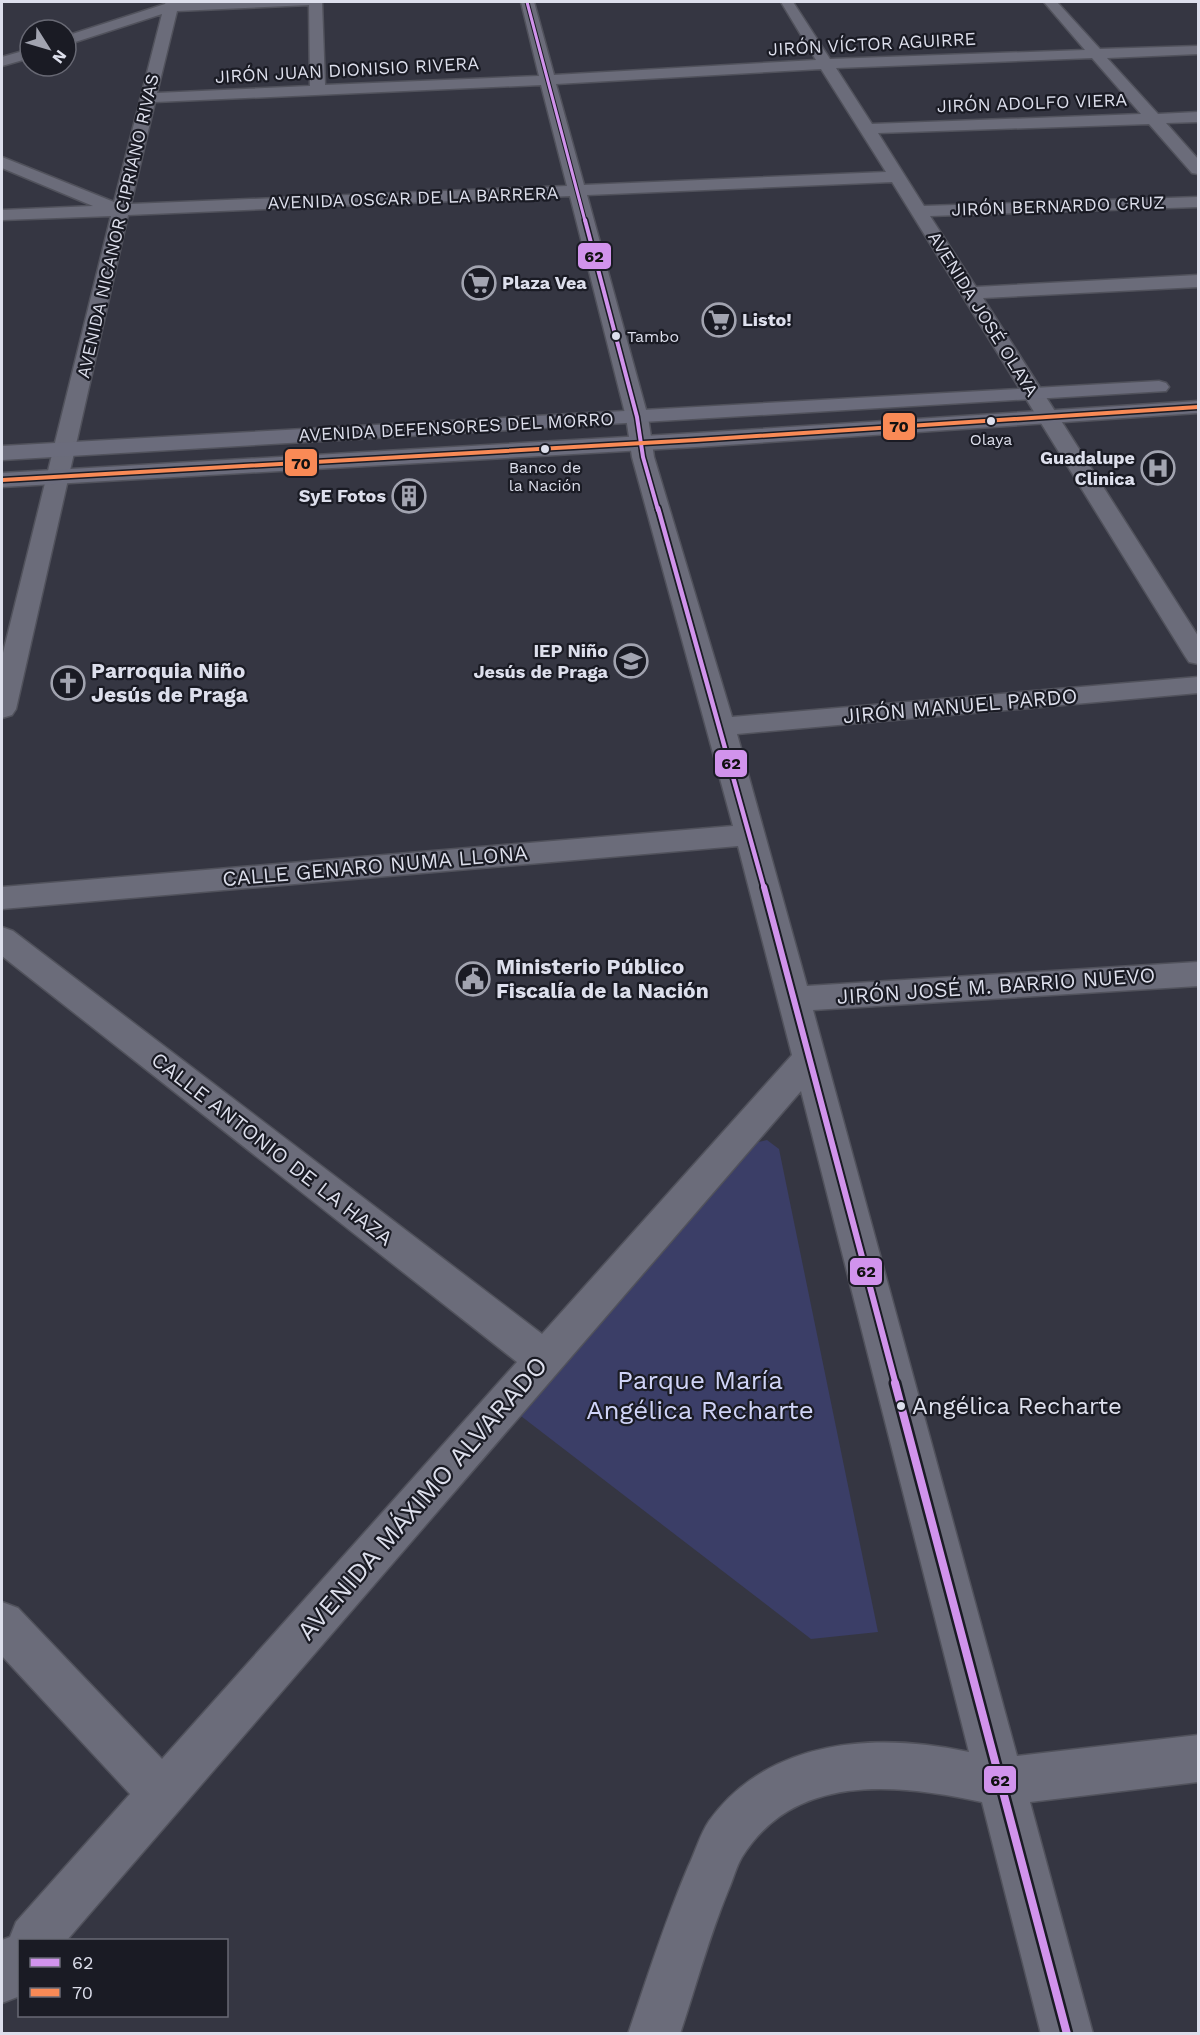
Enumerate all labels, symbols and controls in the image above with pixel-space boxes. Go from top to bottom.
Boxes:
north arrow [18,18,78,78]
street label: JIRÓN VÍCTOR AGUIRRE [767,28,977,59]
text: N [48,46,71,67]
street label: JIRÓN JUAN DIONISIO RIVERA [214,52,480,87]
street label: AVENIDA NICANOR CIPRIANO RIVAS [72,72,163,380]
street label: JIRÓN ADOLFO VIERA [936,89,1128,116]
street label: AVENIDA OSCAR DE LA BARRERA [267,182,559,213]
street label: JIRÓN BERNARDO CRUZ [951,191,1165,220]
street label: AVENIDA JOSÉ OLAYA [924,227,1043,400]
line badge: 62 [577,242,612,270]
text: 62 [584,247,604,266]
supermarket icon: Plaza Vea [461,265,497,301]
place label: Plaza Vea [502,272,587,293]
supermarket icon: Listo! [701,302,737,338]
place label: Listo! [742,309,792,330]
place label: Tambo [627,327,679,346]
marker: Tambo [610,330,622,342]
street label: AVENIDA DEFENSORES DEL MORRO [298,408,614,445]
line badge: 70 [882,412,916,441]
marker: Olaya [985,415,997,427]
text: 70 [889,417,909,436]
place label: Olaya [970,430,1012,449]
marker: Banco de la Nación [539,443,551,455]
place label: Guadalupe Clinica [1040,447,1136,489]
line badge: 70 [284,448,318,477]
hospital icon: Guadalupe Clinica [1140,450,1176,486]
text: 70 [291,454,311,473]
place label: Banco de la Nación [509,458,581,495]
building icon: SyE Fotos [391,478,427,514]
place label: SyE Fotos [299,485,386,506]
place label: IEP Niño Jesús de Praga [473,640,609,682]
school or university icon: IEP Niño Jesús de Praga [613,643,649,679]
place label: Parroquia Niño Jesús de Praga [91,658,249,707]
church icon: Parroquia Niño Jesús de Praga [50,665,86,701]
street label: JIRÓN MANUEL PARDO [842,683,1078,728]
line badge: 62 [714,749,748,778]
text: 62 [721,754,741,773]
street label: CALLE GENARO NUMA LLONA [221,840,529,891]
place label: Ministerio Público Fiscalía de la Nación [496,954,709,1003]
public building icon: Ministerio Público Fiscalía de la Nación [455,961,491,997]
street label: JIRÓN JOSÉ M. BARRIO NUEVO [836,962,1156,1009]
street label: CALLE ANTONIO DE LA HAZA [147,1047,398,1251]
line badge: 62 [849,1257,883,1286]
text: 62 [856,1262,876,1281]
street label: AVENIDA MÁXIMO ALVARADO [291,1350,553,1646]
park label: Parque María Angélica Recharte [586,1365,814,1425]
place label: Angélica Recharte [912,1392,1122,1420]
marker: Angélica Recharte [895,1400,907,1412]
line badge: 62 [983,1765,1017,1794]
text: 62 [990,1771,1010,1790]
legend [18,1939,228,2017]
text: 62 [72,1952,93,1973]
text: 70 [72,1982,93,2003]

